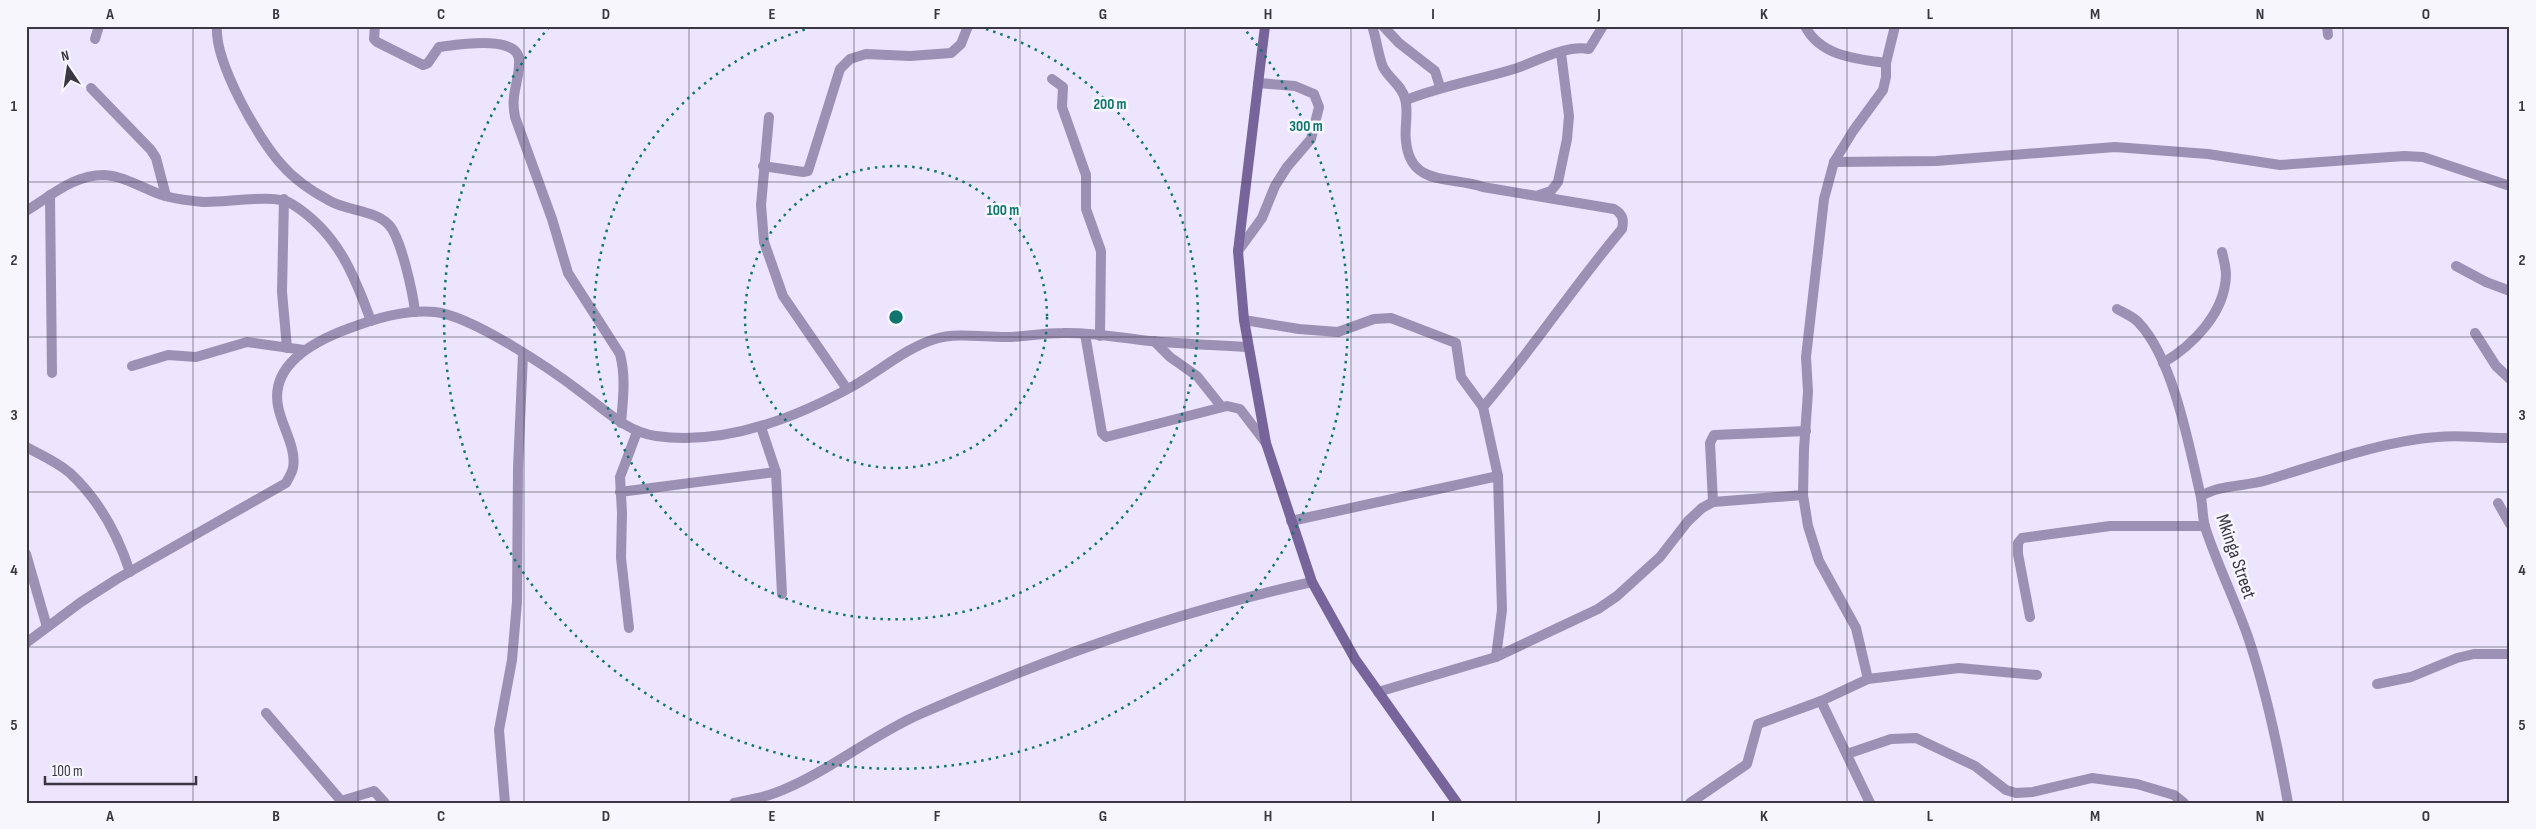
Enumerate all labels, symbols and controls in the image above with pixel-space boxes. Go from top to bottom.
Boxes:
text: A [105,5,114,24]
text: B [272,5,280,24]
text: C [437,5,445,24]
text: D [602,5,610,24]
text: E [769,5,776,24]
text: F [934,5,941,24]
text: G [1099,5,1107,24]
text: H [1264,5,1272,24]
text: I [1431,5,1435,24]
text: J [1596,5,1601,24]
text: K [1760,5,1768,24]
text: L [1927,5,1934,24]
text: M [2090,5,2100,24]
text: N [2256,5,2264,24]
text: O [2422,5,2430,24]
north arrow [42,42,92,92]
text: N [60,47,71,65]
text: 200 m [1093,95,1127,114]
text: 1 [11,97,18,116]
text: 1 [2519,97,2526,116]
text: 300 m [1289,117,1323,136]
text: 100 m [987,201,1019,220]
text: 2 [10,251,18,270]
text: 2 [2518,251,2526,270]
centre of rings [887,308,905,326]
text: 3 [10,406,18,425]
text: 3 [2518,406,2526,425]
street label: Mkinga Street [2210,511,2261,602]
text: 4 [10,561,18,580]
text: 4 [2518,561,2526,580]
text: 5 [10,716,18,735]
text: 5 [2518,716,2526,735]
scale bar [45,754,196,786]
text: 100 m [52,762,83,781]
text: A [105,807,114,826]
text: B [272,807,280,826]
text: C [437,807,445,826]
text: D [602,807,610,826]
text: E [769,807,776,826]
text: F [934,807,941,826]
text: G [1099,807,1107,826]
text: H [1264,807,1272,826]
text: I [1431,807,1435,826]
text: J [1596,807,1601,826]
text: K [1760,807,1768,826]
text: L [1927,807,1934,826]
text: M [2090,807,2100,826]
text: N [2256,807,2264,826]
text: O [2422,807,2430,826]

